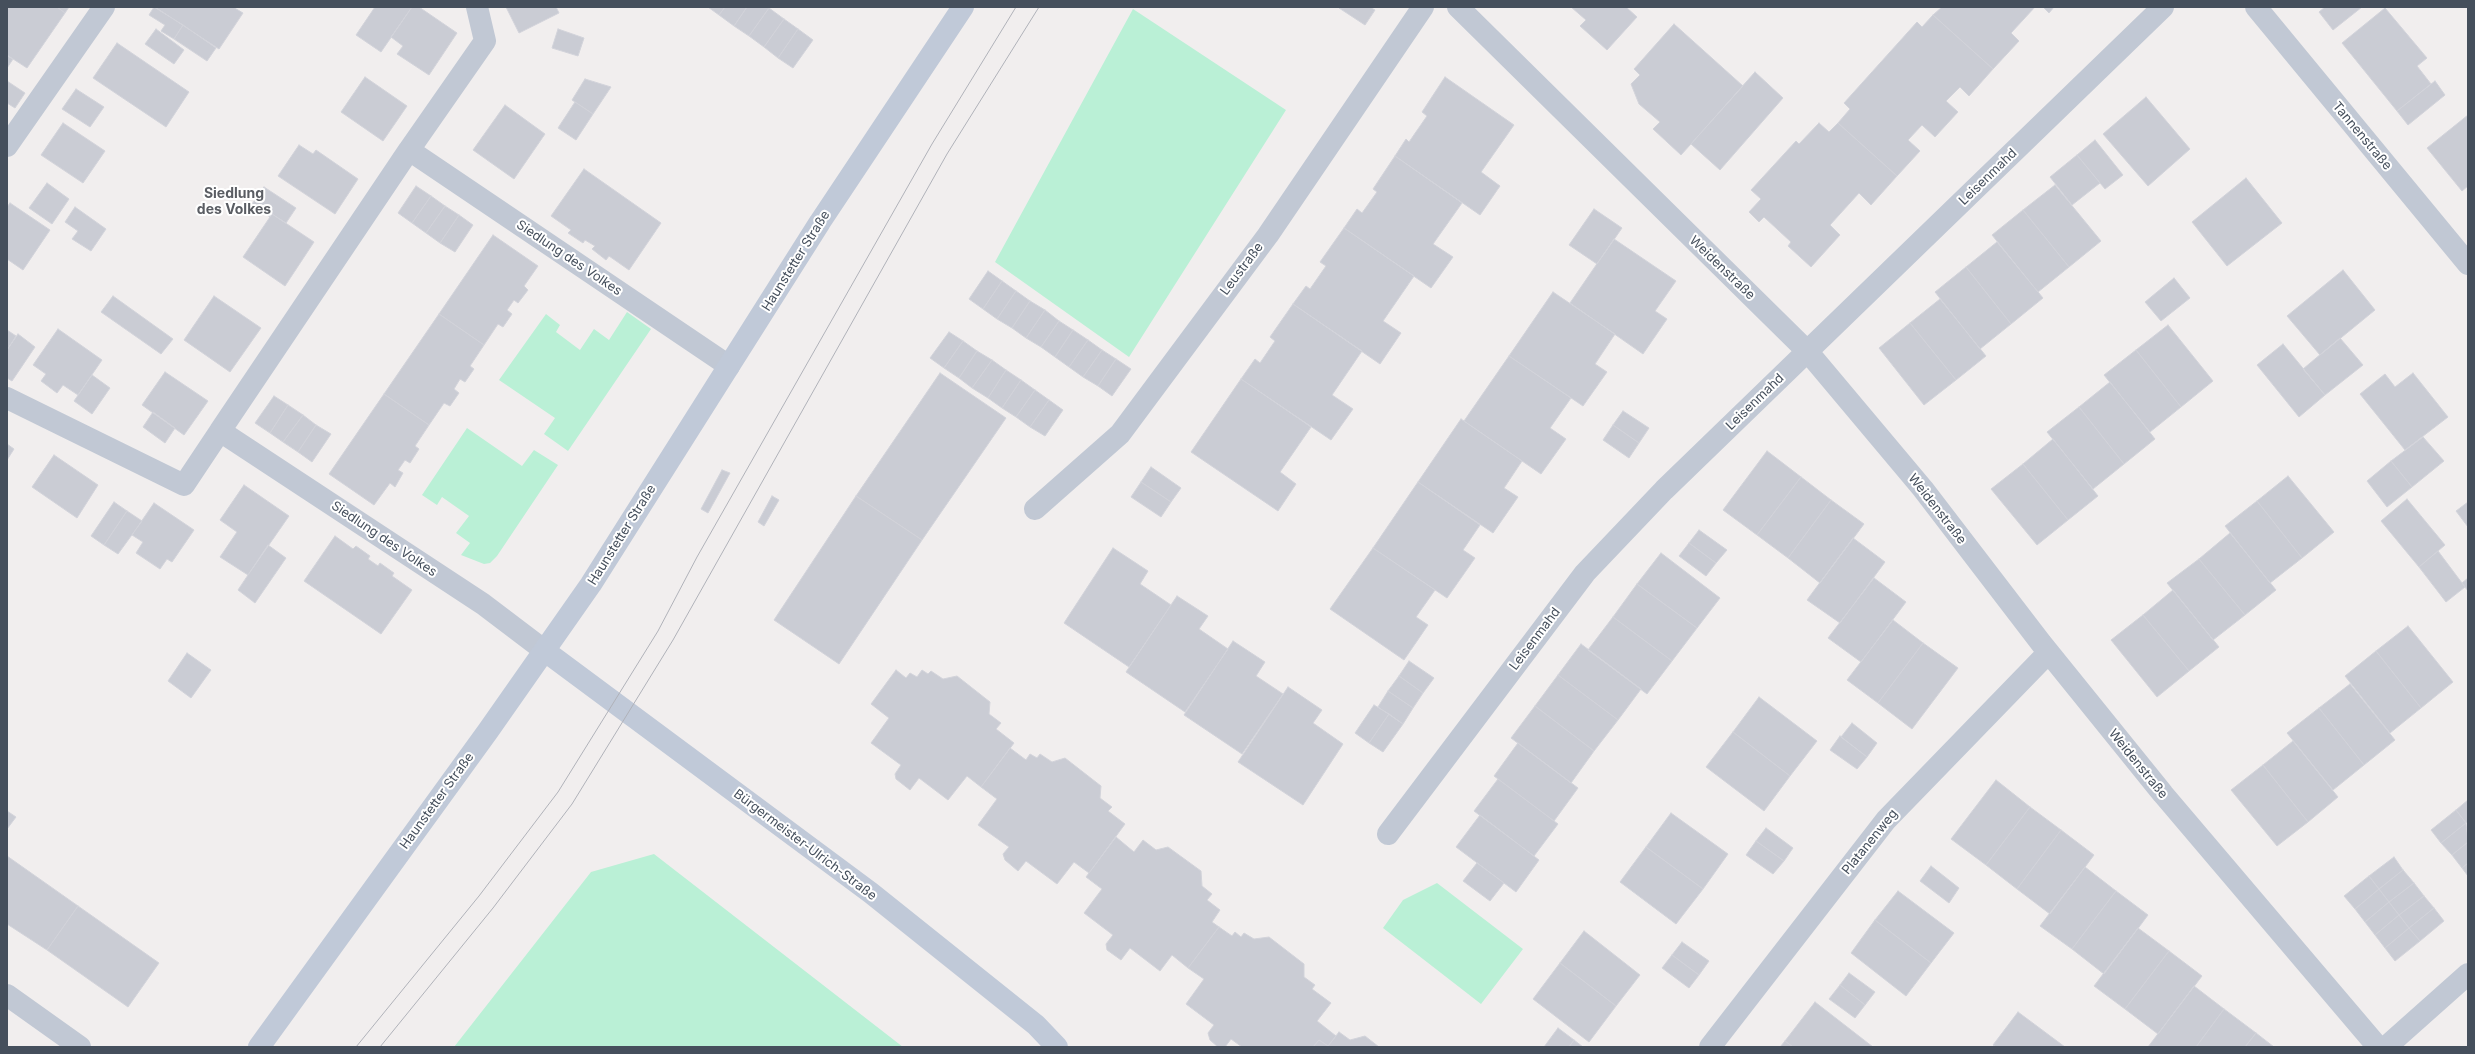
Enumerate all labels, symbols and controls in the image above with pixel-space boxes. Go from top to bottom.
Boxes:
street label: Tannenstraße [2329,99,2395,173]
street label: Leisenmahd [1956,146,2020,208]
district label: Siedlung des Volkes [197,186,271,218]
street label: Haunstetter Straße [759,208,833,314]
street label: Siedlung des Volkes [513,217,625,299]
street label: Weidenstraße [1686,233,1758,303]
street label: Leustraße [1217,240,1267,298]
street label: Leisenmahd [1723,371,1787,433]
street label: Weidenstraße [1905,471,1969,547]
street label: Haunstetter Straße [585,482,659,588]
street label: Siedlung des Volkes [328,498,440,580]
street label: Leisenmahd [1506,605,1564,673]
street label: Weidenstraße [2105,726,2171,802]
street label: Haunstetter Straße [397,750,477,852]
street label: Bürgermeister-Ulrich-Straße [730,786,880,904]
street label: Platanenweg [1839,806,1901,878]

